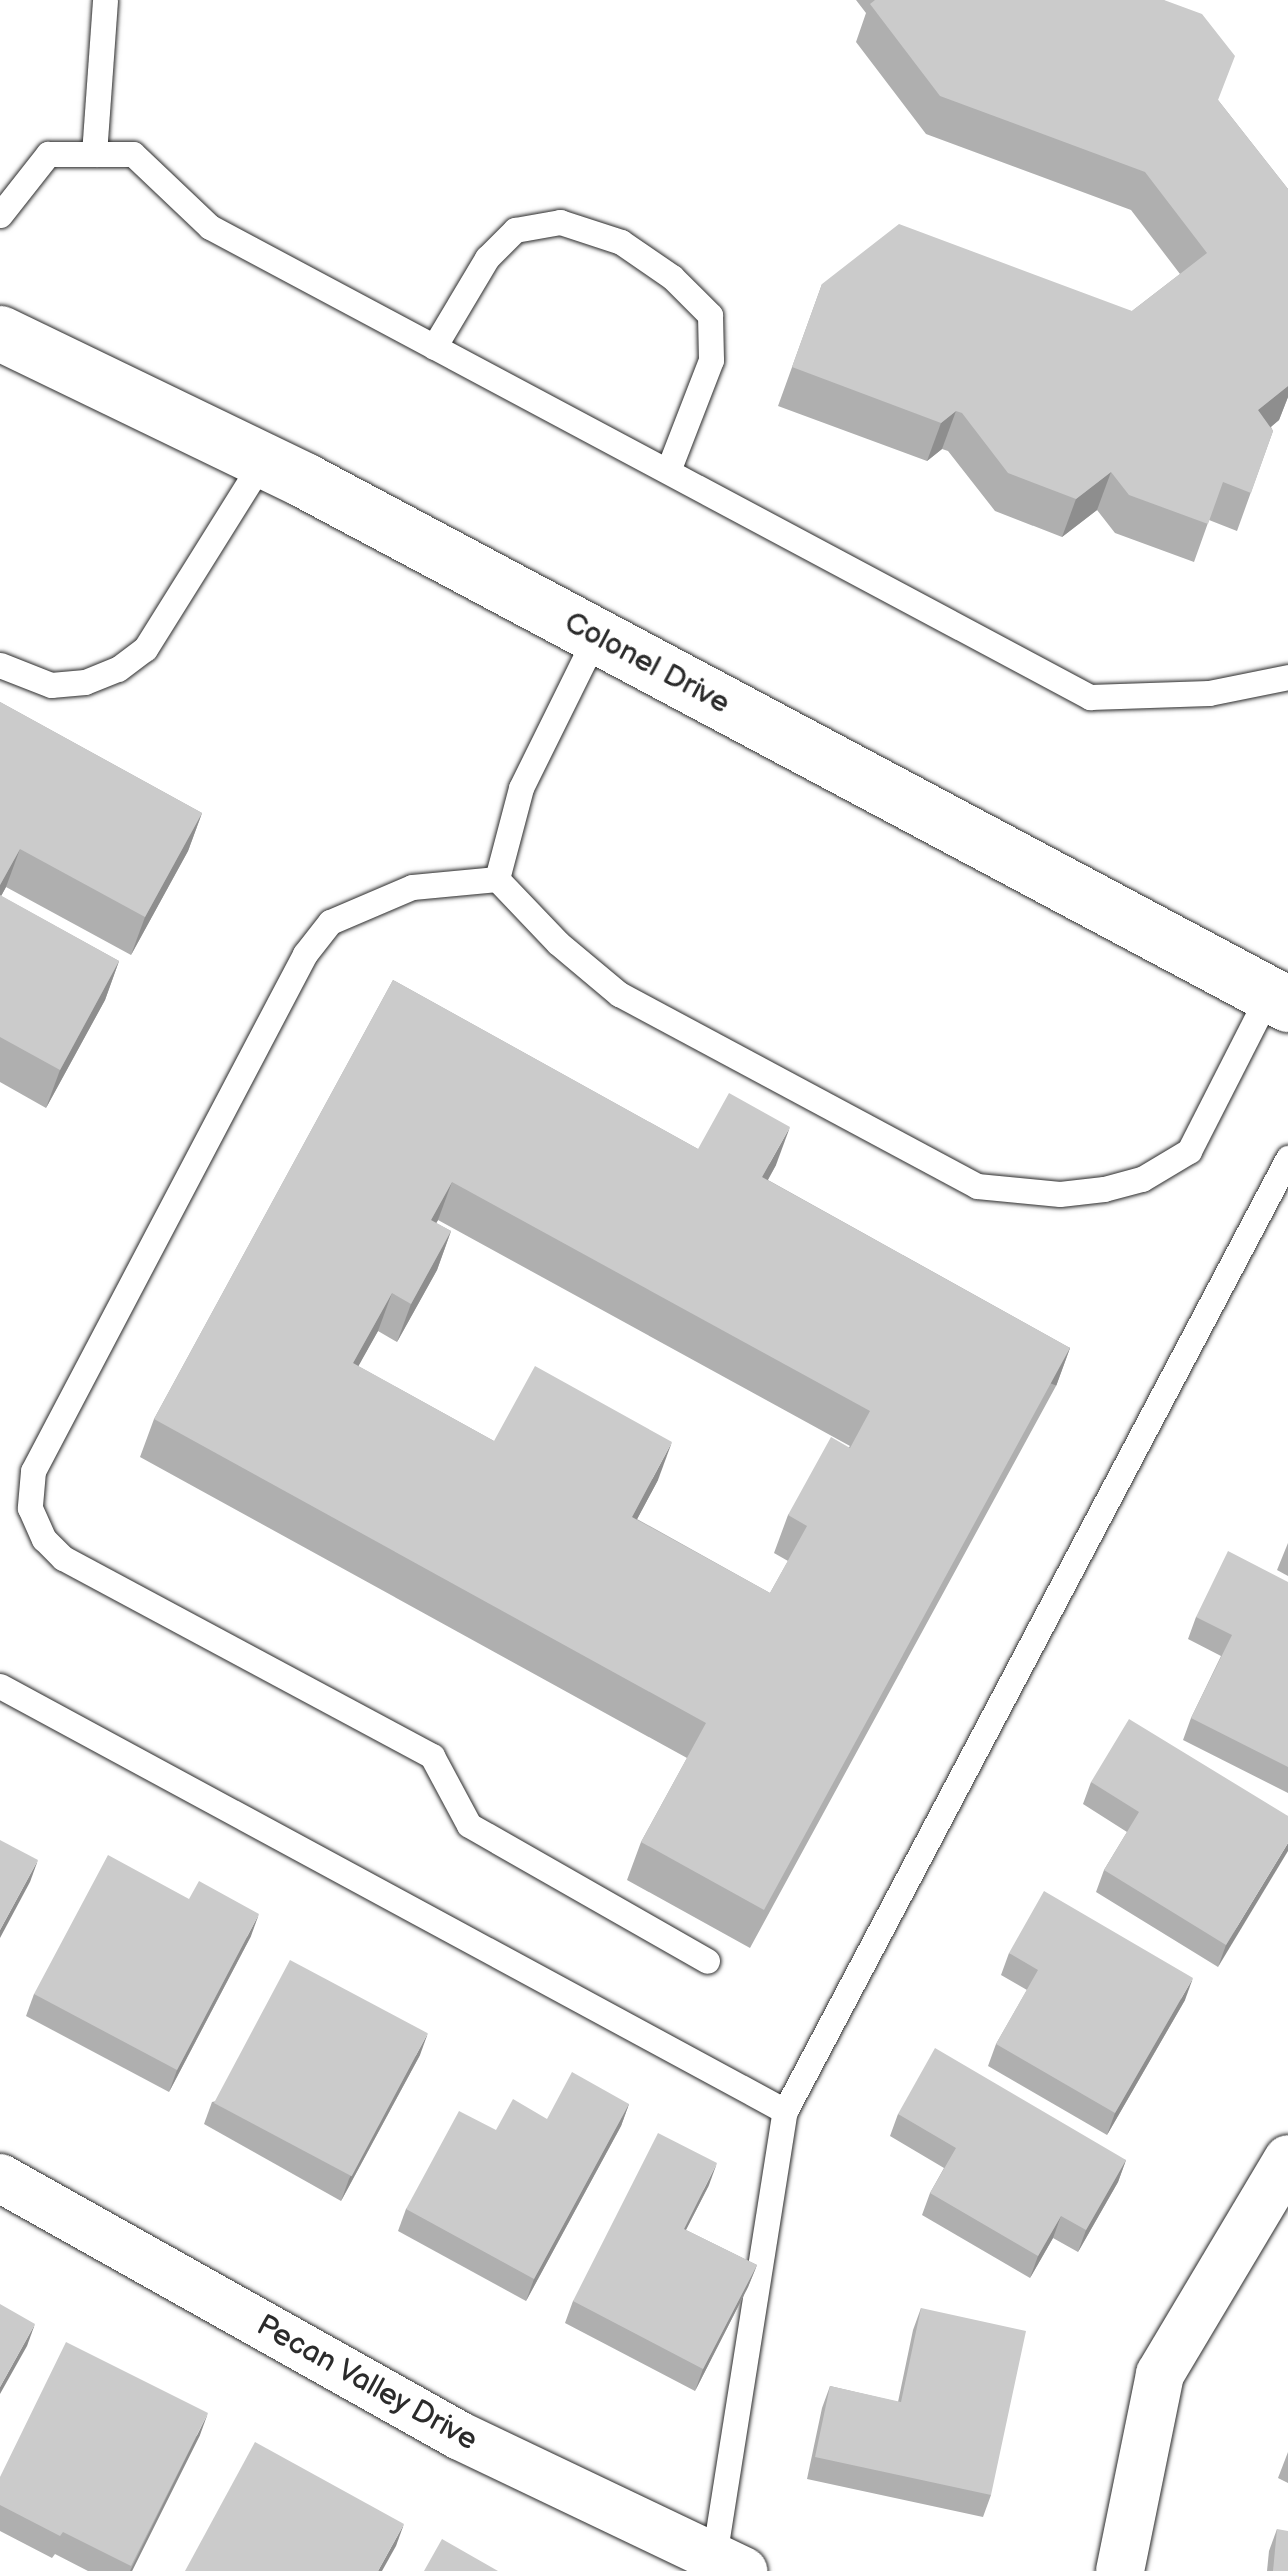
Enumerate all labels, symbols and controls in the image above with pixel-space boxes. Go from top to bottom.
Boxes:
street label: Colonel Drive [558,604,736,722]
street label: Pecan Valley Drive [249,2307,485,2459]

